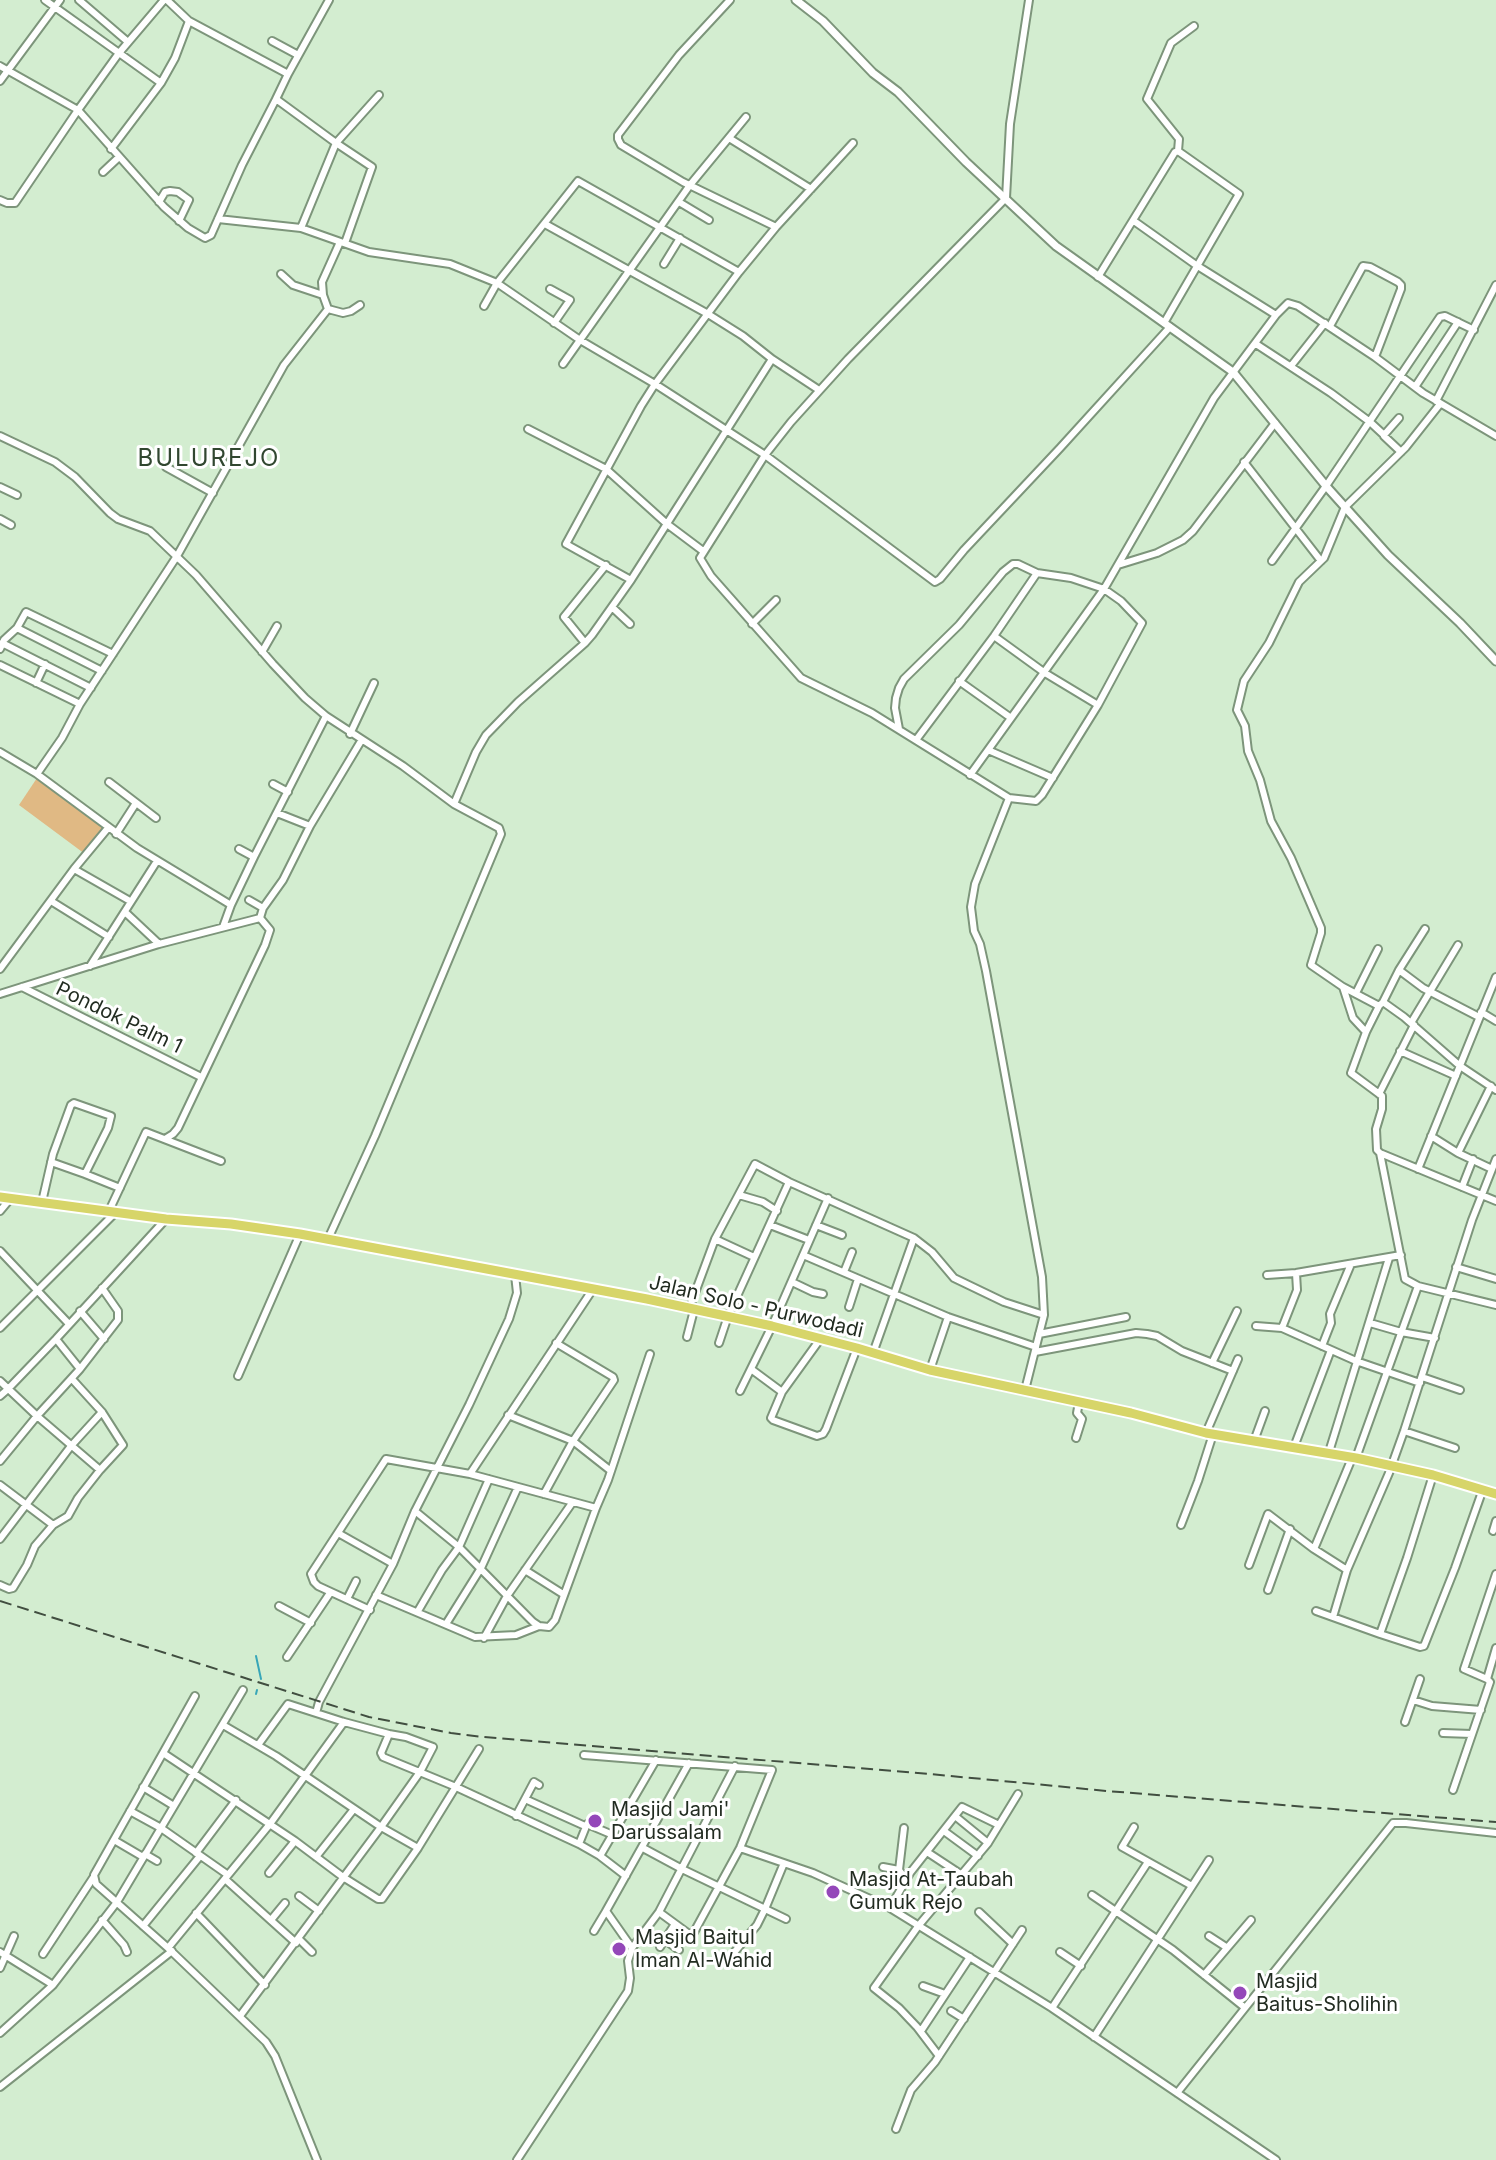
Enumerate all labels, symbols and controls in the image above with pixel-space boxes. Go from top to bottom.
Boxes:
district label: BULUREJO [138,445,280,473]
street label: Pondok Palm 1 [52,977,186,1059]
street label: Jalan Solo - Purwodadi [647,1271,865,1343]
place label: Masjid Jami' Darussalam [611,1798,729,1845]
marker: Masjid Jami' Darussalam [586,1812,604,1830]
place label: Masjid At-Taubah Gumuk Rejo [849,1868,1014,1915]
marker: Masjid At-Taubah Gumuk Rejo [824,1883,842,1901]
place label: Masjid Baitul Iman Al-Wahid [635,1926,772,1973]
marker: Masjid Baitul Iman Al-Wahid [610,1940,628,1958]
place label: Masjid Baitus-Sholihin [1256,1970,1398,2017]
marker: Masjid Baitus-Sholihin [1231,1984,1249,2002]

